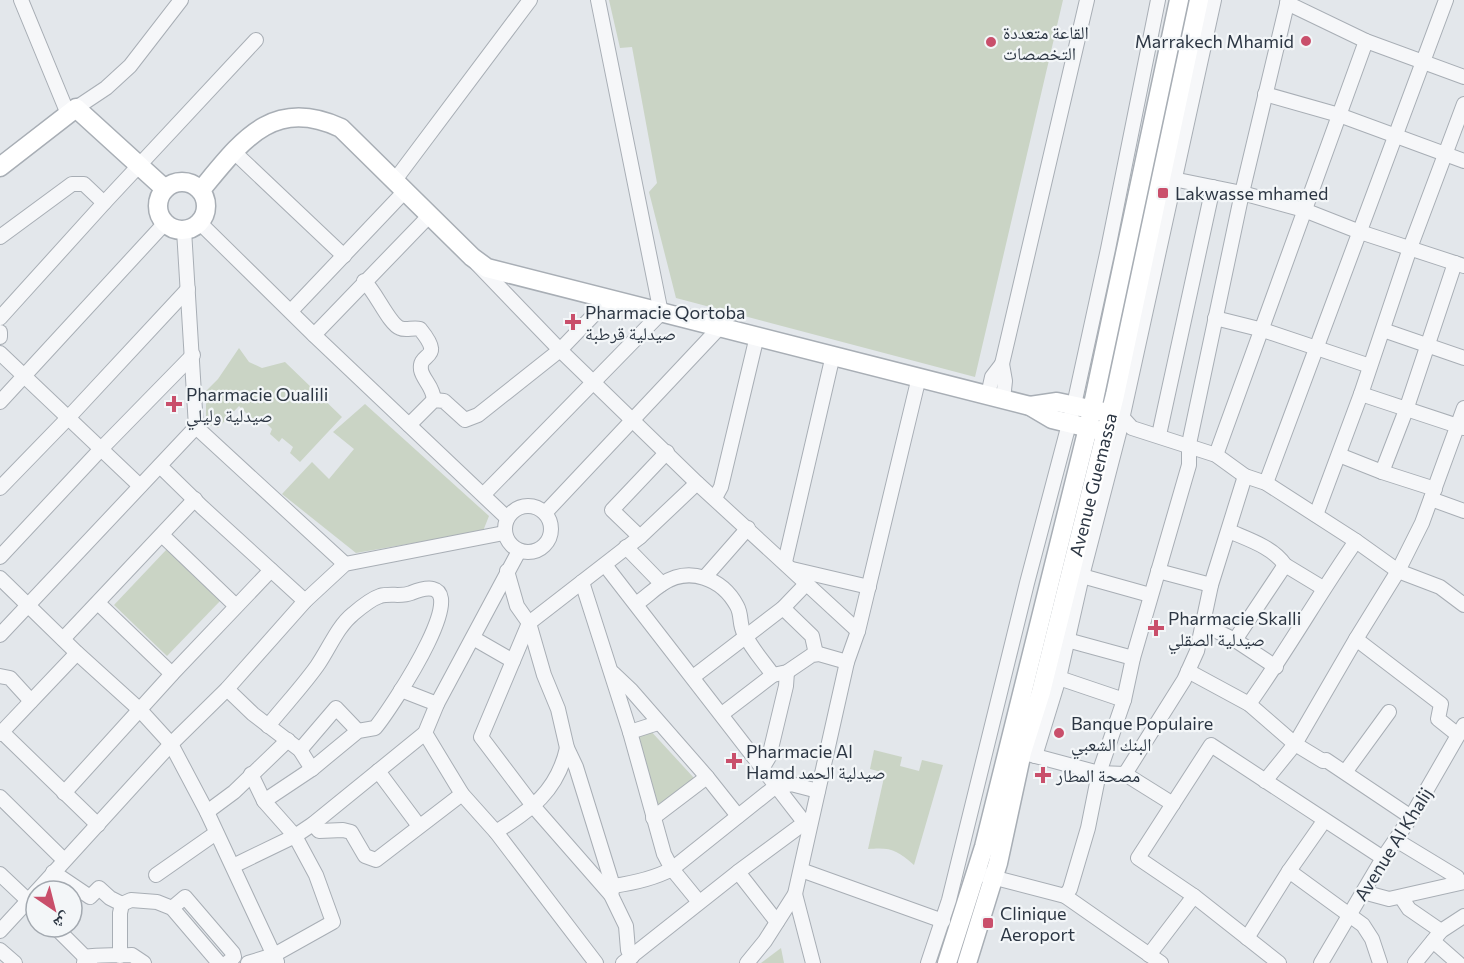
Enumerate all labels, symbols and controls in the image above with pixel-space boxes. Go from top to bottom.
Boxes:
place label: القاعة متعددة التخصصات [1003,21,1089,64]
place label: Marrakech Mhamid [1135,30,1294,52]
marker: Marrakech Mhamid [1299,34,1313,48]
marker: القاعة متعددة التخصصات [984,35,998,49]
place label: Lakwasse mhamed [1175,182,1328,204]
marker: Lakwasse mhamed [1156,186,1170,200]
place label: Pharmacie Qortoba صيدلية قرطبة [585,301,746,345]
marker: Pharmacie Qortoba صيدلية قرطبة [566,315,580,329]
place label: Pharmacie Oualili صيدلية وليلي [186,383,328,431]
marker: Pharmacie Oualili صيدلية وليلي [167,397,181,411]
street label: Avenue Guemassa [1064,410,1121,559]
place label: Pharmacie Skalli صيدلية الصقلي [1168,607,1301,655]
marker: Pharmacie Skalli صيدلية الصقلي [1149,621,1163,635]
place label: Banque Populaire البنك الشعبي [1071,712,1213,760]
marker: Banque Populaire البنك الشعبي [1052,726,1066,740]
place label: Pharmacie Al Hamd صيدلية الحمد [746,740,886,783]
marker: Pharmacie Al Hamd صيدلية الحمد [727,754,741,768]
place label: مصحة المطار [1055,764,1140,786]
marker: مصحة المطار [1034,766,1052,784]
street label: Avenue Al Khalij [1349,783,1437,905]
north arrow [24,879,84,939]
place label: Clinique Aeroport [1000,902,1075,945]
text: ش [50,908,75,934]
marker: Clinique Aeroport [981,916,995,930]

